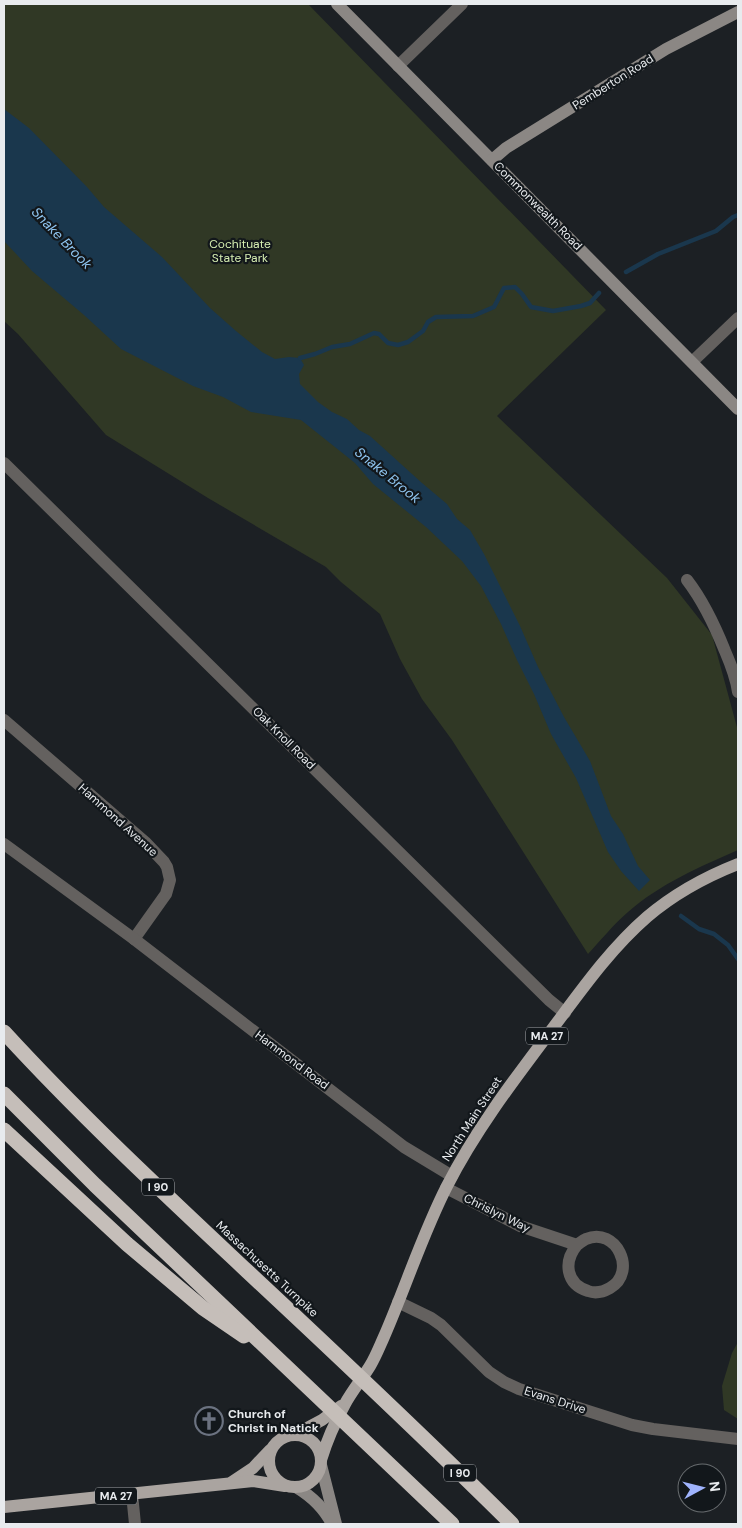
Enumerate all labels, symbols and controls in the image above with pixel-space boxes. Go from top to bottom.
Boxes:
street label: Pemberton Road [570,51,656,113]
street label: Commonwealth Road [490,158,586,254]
water label: Snake Brook [28,203,97,274]
park label: Cochituate State Park [209,236,271,266]
water label: Snake Brook [351,443,425,508]
street label: Oak Knoll Road [249,703,319,773]
street label: Hammond Avenue [75,780,161,860]
street label: Hammond Road [252,1027,332,1093]
road number: MA 27 [526,1028,568,1044]
street label: North Main Street [439,1073,506,1165]
road number: I 90 [142,1178,174,1196]
street label: Chrislyn Way [461,1190,533,1236]
street label: Massachusetts Turnpike [212,1217,322,1321]
street label: Evans Drive [522,1383,588,1418]
church icon: Church of Christ in Natick [194,1406,224,1436]
place label: Church of Christ in Natick [228,1406,319,1436]
north arrow [677,1463,727,1513]
road number: I 90 [444,1465,476,1482]
text: N [705,1480,724,1493]
road number: MA 27 [95,1488,137,1504]

